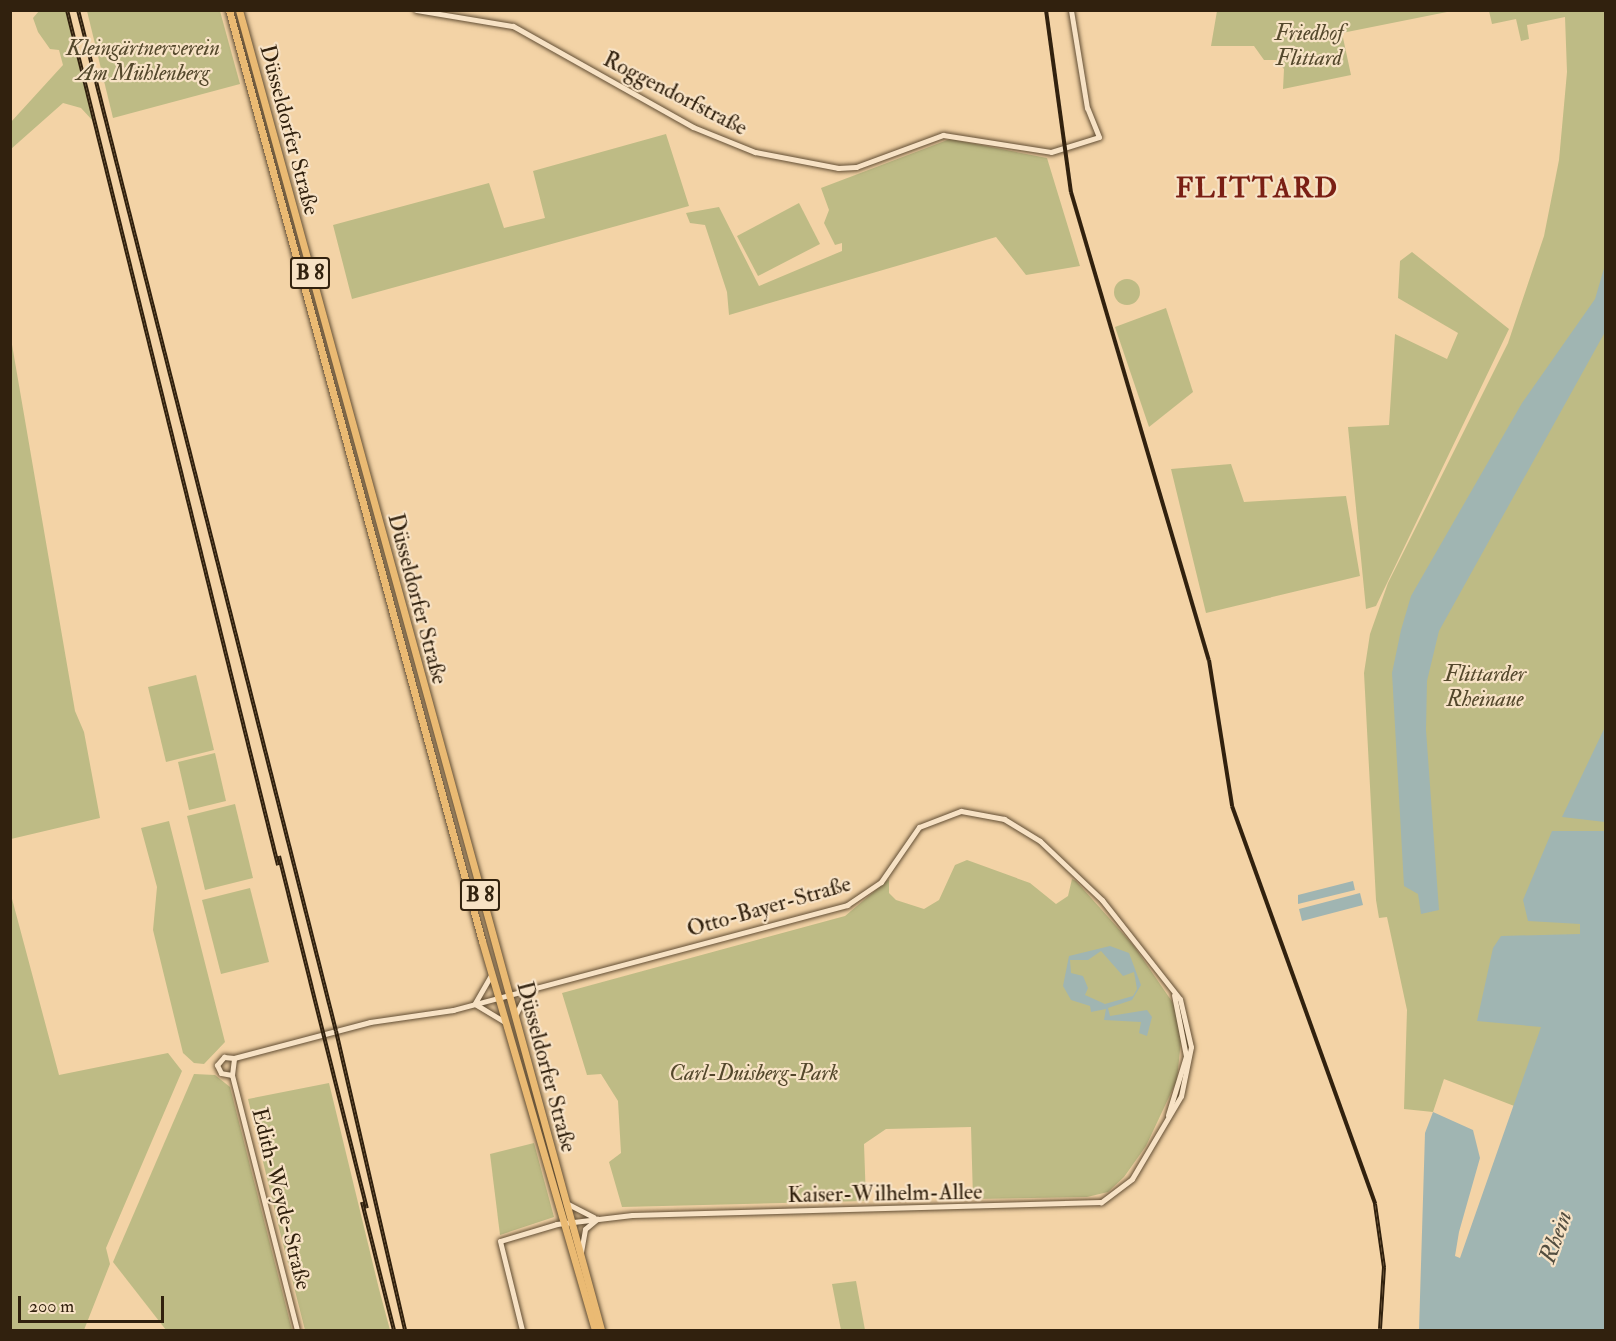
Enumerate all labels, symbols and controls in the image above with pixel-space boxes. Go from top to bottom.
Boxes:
park label: Friedhof Flittard [1275,20,1343,72]
park label: Kleingärtnerverein Am Mühlenberg [66,35,220,86]
street label: Düsseldorfer Straße [254,42,324,218]
street label: Roggendorfstraße [599,46,751,142]
district label: FLITTARD [1176,172,1338,206]
road number: B 8 [289,255,331,291]
street label: Düsseldorfer Straße [382,511,452,687]
park label: Flittarder Rheinaue [1444,661,1526,712]
street label: Otto-Bayer-Straße [684,871,854,943]
road number: B 8 [459,877,501,913]
street label: Düsseldorfer Straße [511,979,581,1155]
park label: Carl-Duisberg-Park [669,1061,839,1087]
street label: Edith-Weyde-Straße [246,1105,316,1293]
street label: Kaiser-Wilhelm-Allee [787,1179,983,1209]
water label: Rhein [1533,1207,1579,1267]
scale bar [21,1284,166,1322]
text: 200 m [29,1295,74,1318]

